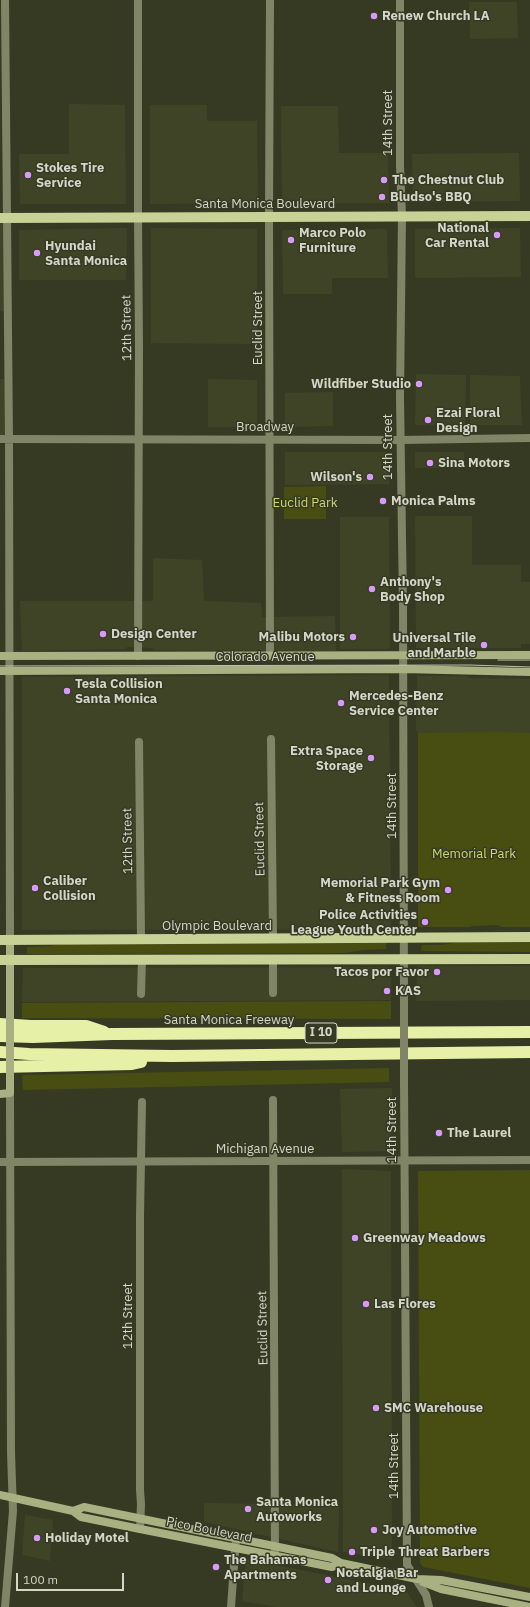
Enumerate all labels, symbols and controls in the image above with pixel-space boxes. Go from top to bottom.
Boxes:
place label: Renew Church LA [382,8,490,24]
marker: Renew Church LA [369,11,379,21]
street label: 14th Street [380,90,396,156]
place label: Stokes Tire Service [36,160,104,191]
marker: Stokes Tire Service [23,170,33,180]
place label: The Chestnut Club [392,172,504,188]
marker: The Chestnut Club [379,175,389,185]
place label: Bludso's BBQ [390,189,472,205]
marker: Bludso's BBQ [377,192,387,202]
street label: Santa Monica Boulevard [195,196,335,212]
place label: National Car Rental [425,220,489,251]
place label: Marco Polo Furniture [299,225,366,256]
marker: National Car Rental [492,230,502,240]
marker: Marco Polo Furniture [286,235,296,245]
place label: Hyundai Santa Monica [45,238,127,269]
marker: Hyundai Santa Monica [32,248,42,258]
street label: Euclid Street [250,291,266,365]
street label: 12th Street [119,295,135,361]
place label: Wildfiber Studio [311,376,411,392]
marker: Wildfiber Studio [414,379,424,389]
place label: Ezai Floral Design [436,405,500,436]
street label: 14th Street [380,414,396,480]
marker: Ezai Floral Design [423,415,433,425]
street label: Broadway [236,419,294,435]
place label: Sina Motors [438,455,510,471]
marker: Sina Motors [425,458,435,468]
place label: Wilson's [310,469,362,485]
marker: Wilson's [365,472,375,482]
place label: Monica Palms [391,493,475,509]
park label: Euclid Park [272,495,338,511]
marker: Monica Palms [378,496,388,506]
place label: Anthony's Body Shop [380,574,445,605]
marker: Anthony's Body Shop [367,584,377,594]
place label: Design Center [111,626,197,642]
marker: Design Center [98,629,108,639]
place label: Malibu Motors [259,629,345,645]
place label: Universal Tile and Marble [393,630,476,661]
marker: Malibu Motors [348,632,358,642]
marker: Universal Tile and Marble [479,640,489,650]
street label: Colorado Avenue [215,649,315,665]
place label: Tesla Collision Santa Monica [75,676,163,707]
marker: Tesla Collision Santa Monica [62,686,72,696]
place label: Mercedes-Benz Service Center [349,688,444,719]
marker: Mercedes-Benz Service Center [336,698,346,708]
place label: Extra Space Storage [290,743,363,774]
marker: Extra Space Storage [366,753,376,763]
street label: 14th Street [384,773,400,839]
street label: Euclid Street [252,802,268,876]
street label: 12th Street [120,808,136,874]
park label: Memorial Park [432,846,516,862]
place label: Caliber Collision [43,873,96,904]
place label: Memorial Park Gym & Fitness Room [320,875,440,906]
marker: Caliber Collision [30,883,40,893]
marker: Memorial Park Gym & Fitness Room [443,885,453,895]
place label: Police Activities League Youth Center [291,907,417,938]
marker: Police Activities League Youth Center [420,917,430,927]
street label: Olympic Boulevard [162,918,272,934]
place label: Tacos por Favor [334,964,429,980]
marker: Tacos por Favor [432,967,442,977]
place label: KAS [395,983,421,999]
marker: KAS [382,986,392,996]
street label: Santa Monica Freeway [164,1012,294,1028]
road number: I 10 [305,1023,337,1043]
street label: 14th Street [384,1097,400,1163]
place label: The Laurel [447,1125,511,1141]
marker: The Laurel [434,1128,444,1138]
street label: Michigan Avenue [216,1141,314,1157]
place label: Greenway Meadows [363,1230,486,1246]
marker: Greenway Meadows [350,1233,360,1243]
street label: 12th Street [120,1283,136,1349]
street label: Euclid Street [255,1291,271,1365]
place label: Las Flores [374,1296,436,1312]
marker: Las Flores [361,1299,371,1309]
place label: SMC Warehouse [384,1400,483,1416]
marker: SMC Warehouse [371,1403,381,1413]
street label: 14th Street [386,1433,402,1499]
place label: Santa Monica Autoworks [256,1494,338,1525]
marker: Santa Monica Autoworks [243,1504,253,1514]
street label: Pico Boulevard [165,1514,253,1546]
place label: Joy Automotive [382,1522,477,1538]
marker: Joy Automotive [369,1525,379,1535]
place label: Holiday Motel [45,1530,129,1546]
marker: Holiday Motel [32,1533,42,1543]
place label: Triple Threat Barbers [360,1544,490,1560]
marker: Triple Threat Barbers [347,1547,357,1557]
place label: The Bahamas Apartments [224,1552,306,1583]
marker: The Bahamas Apartments [211,1562,221,1572]
scale bar [18,1565,126,1591]
place label: Nostalgia Bar and Lounge [336,1565,418,1596]
text: 100 m [23,1572,58,1587]
marker: Nostalgia Bar and Lounge [323,1575,333,1585]

